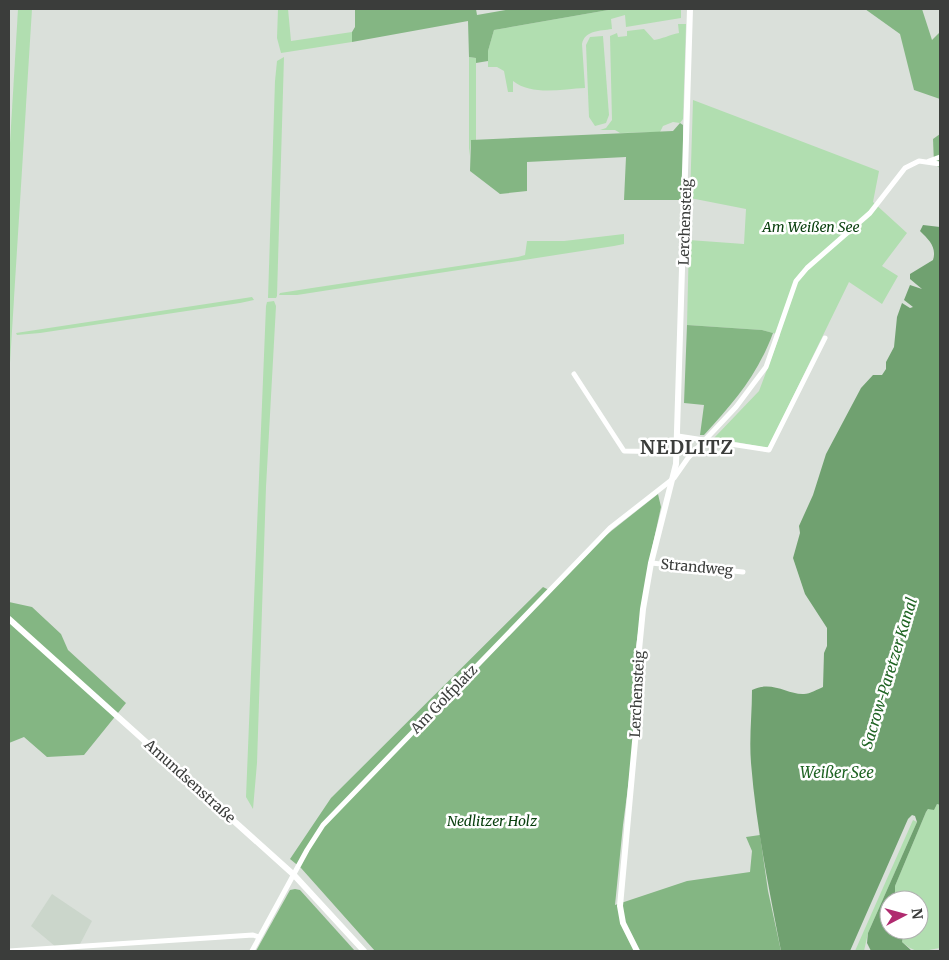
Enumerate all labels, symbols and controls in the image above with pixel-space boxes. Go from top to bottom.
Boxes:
street label: Lerchensteig [674,178,696,266]
park label: Am Weißen See [761,218,860,236]
district label: NEDLITZ [640,435,734,459]
street label: Strandweg [660,555,735,579]
water label: Sacrow-Paretzer Kanal [857,595,921,751]
street label: Lerchensteig [626,650,648,738]
street label: Am Golfplatz [406,661,482,738]
street label: Amundsenstraße [140,735,239,827]
water label: Weißer See [800,763,874,782]
park label: Nedlitzer Holz [447,812,538,830]
north arrow [879,890,929,940]
text: N [907,907,926,920]

